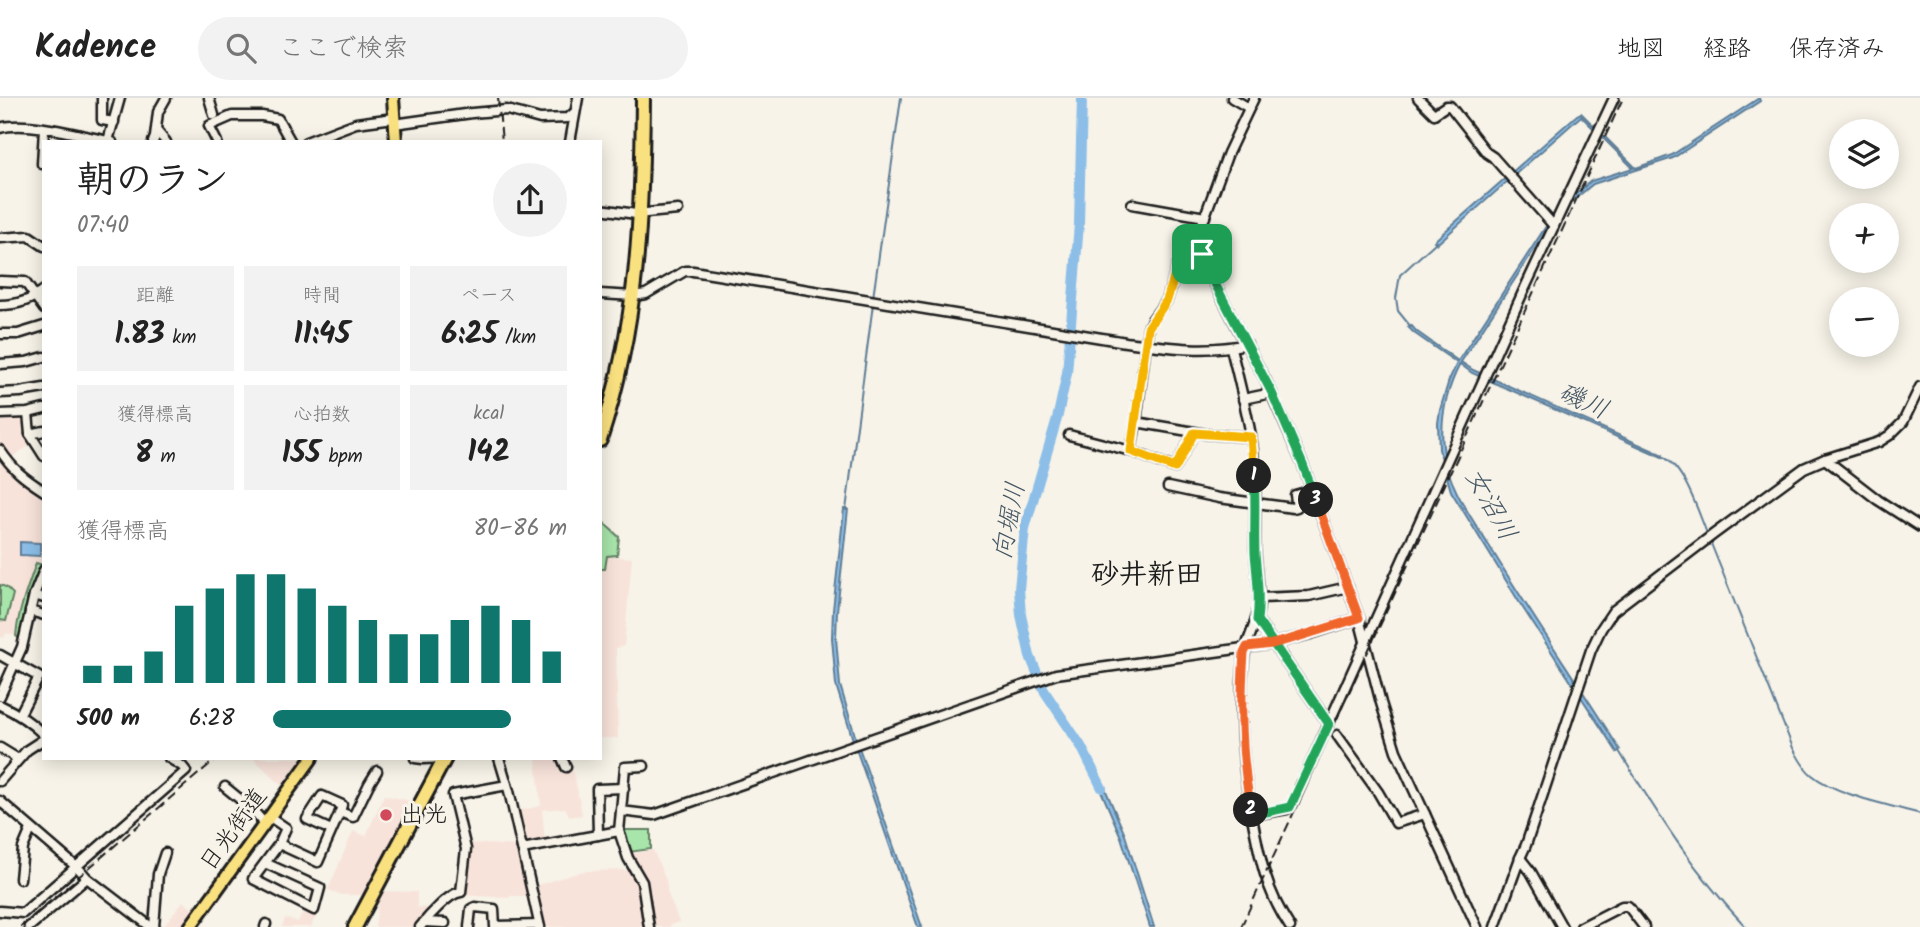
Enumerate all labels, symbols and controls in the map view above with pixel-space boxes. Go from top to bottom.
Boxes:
search box [198,17,688,80]
text: Kadence [35,22,156,75]
text: ここで検索 [278,28,408,70]
icon: search [222,29,260,67]
text: 地図 [1617,30,1665,69]
text: 経路 [1703,30,1751,69]
text: 保存済み [1789,30,1885,69]
map controls [1829,119,1899,357]
button: layers [1829,119,1899,189]
text: 朝のラン [77,152,229,212]
button: share [493,163,567,237]
button: + [1829,203,1899,273]
text: 07:40 [77,208,129,244]
pin [1172,224,1232,284]
icon: arrive [1183,235,1221,273]
text: 距離 [136,281,174,311]
text: 時間 [303,281,341,311]
text: ペース [461,281,517,311]
button: − [1829,287,1899,357]
text: 1.83 [114,311,165,359]
text: 11:45 [293,311,351,359]
text: 6:25 [441,311,498,359]
text: km [165,323,196,353]
text: /km [498,323,536,353]
water label: 磯川 [1551,372,1615,432]
text: kcal [473,399,504,429]
text: 獲得標高 [117,400,193,430]
text: 心拍数 [293,400,351,430]
text: 142 [467,429,510,477]
text: 8 [135,430,153,478]
text: 155 [281,430,321,478]
text: m [153,442,176,472]
text: bpm [321,442,363,472]
pin: 1 [1236,458,1272,494]
text: 1 [1251,460,1256,490]
water label: 女沼川 [1453,461,1527,549]
water label: 向堀川 [982,479,1038,563]
pin: 3 [1298,482,1334,518]
text: 3 [1310,484,1321,514]
text: 80–86 m [473,511,567,547]
text: 獲得標高 [77,514,169,550]
district label: 砂井新田 [1091,553,1203,598]
text: 500 m [77,701,140,737]
text: 6:28 [189,701,235,737]
street label: 日光街道 [190,780,278,880]
pin: 2 [1234,792,1268,828]
text: 2 [1245,794,1256,824]
place label: 出光 [400,796,448,835]
marker: 出光 [378,807,394,823]

